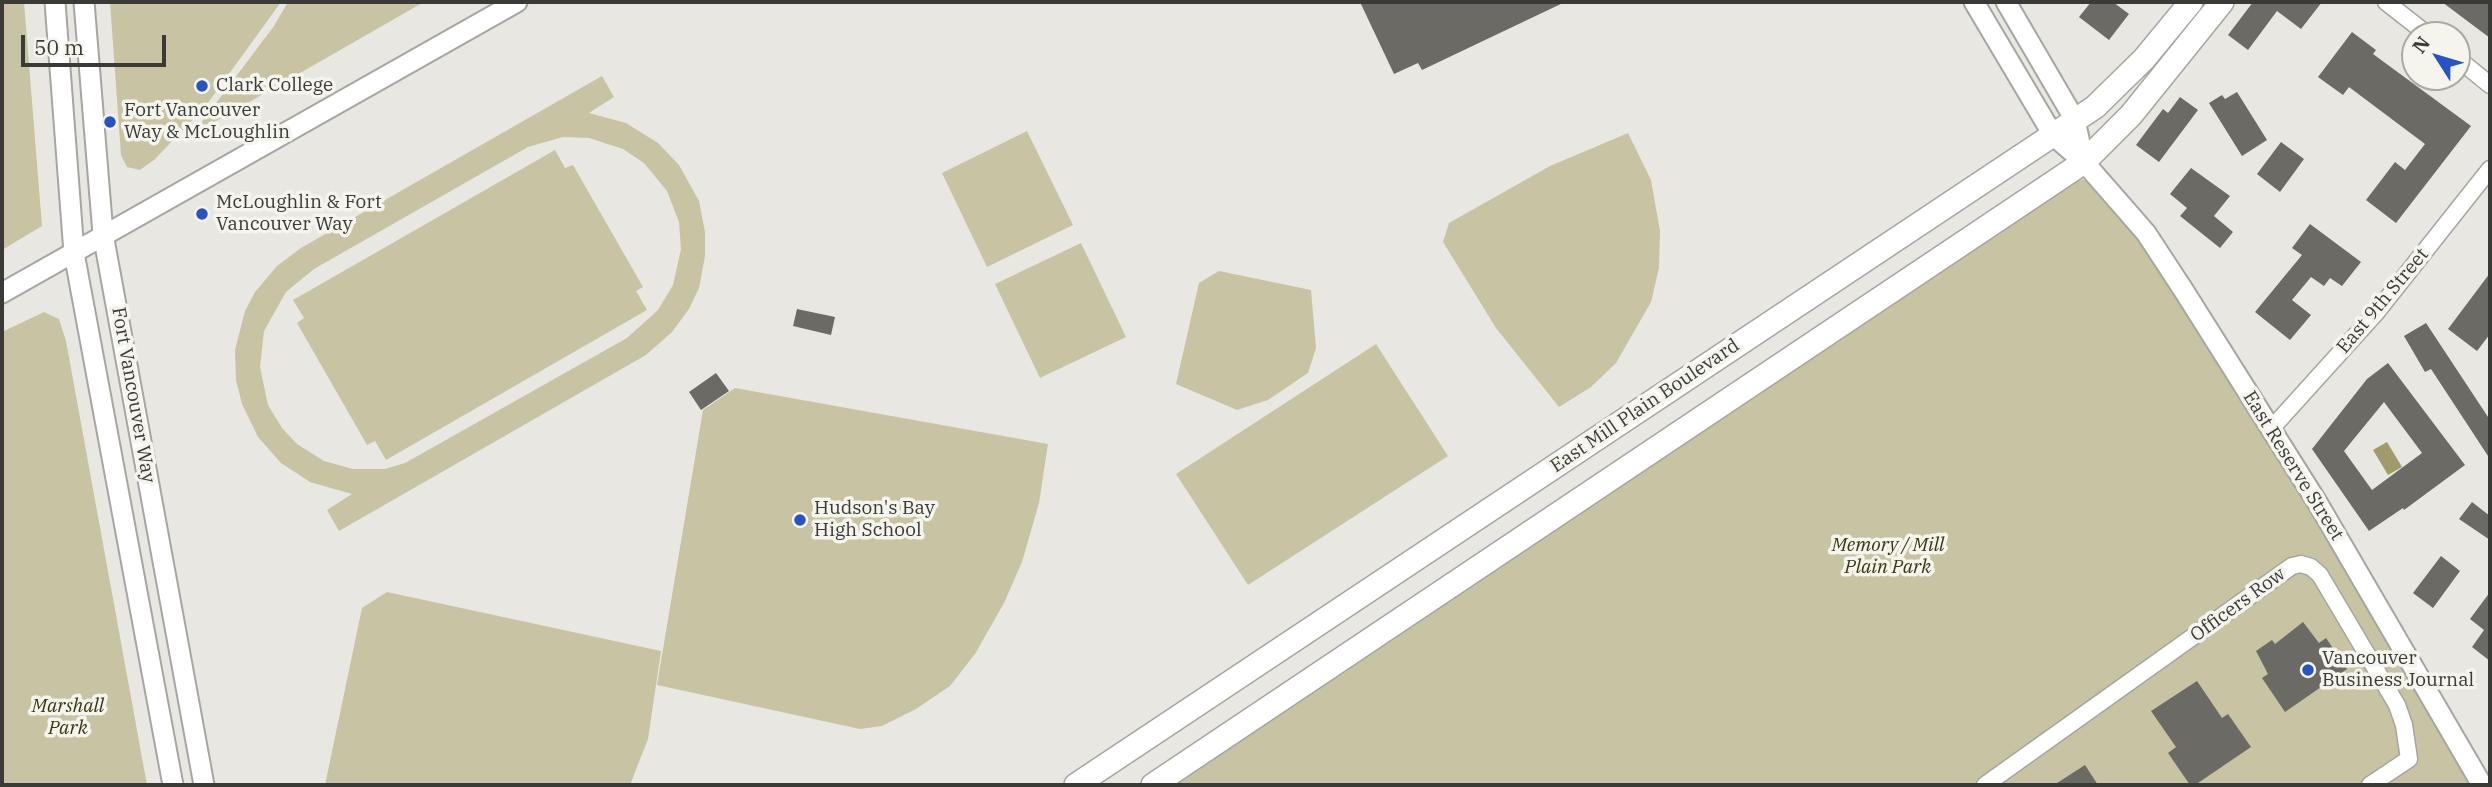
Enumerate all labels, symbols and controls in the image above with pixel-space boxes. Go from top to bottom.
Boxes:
scale bar [24,21,170,65]
north arrow [2401,21,2471,91]
text: N [2407,31,2435,58]
text: 50 m [34,33,84,61]
place label: Clark College [216,75,333,97]
marker: Clark College [194,78,210,94]
place label: Fort Vancouver Way & McLoughlin [124,100,290,144]
marker: Fort Vancouver Way & McLoughlin [102,114,118,130]
place label: McLoughlin & Fort Vancouver Way [216,192,382,236]
marker: McLoughlin & Fort Vancouver Way [194,206,210,222]
street label: East 9th Street [2332,244,2434,358]
street label: Fort Vancouver Way [106,305,160,485]
street label: East Mill Plain Boulevard [1546,334,1744,478]
street label: East Reserve Street [2238,387,2348,545]
place label: Hudson's Bay High School [814,498,935,542]
marker: Hudson's Bay High School [792,512,808,528]
park label: Memory / Mill Plain Park [1832,535,1944,579]
street label: Officers Row [2186,563,2290,647]
place label: Vancouver Business Journal [2322,648,2474,692]
marker: Vancouver Business Journal [2300,662,2316,678]
park label: Marshall Park [32,696,104,740]

